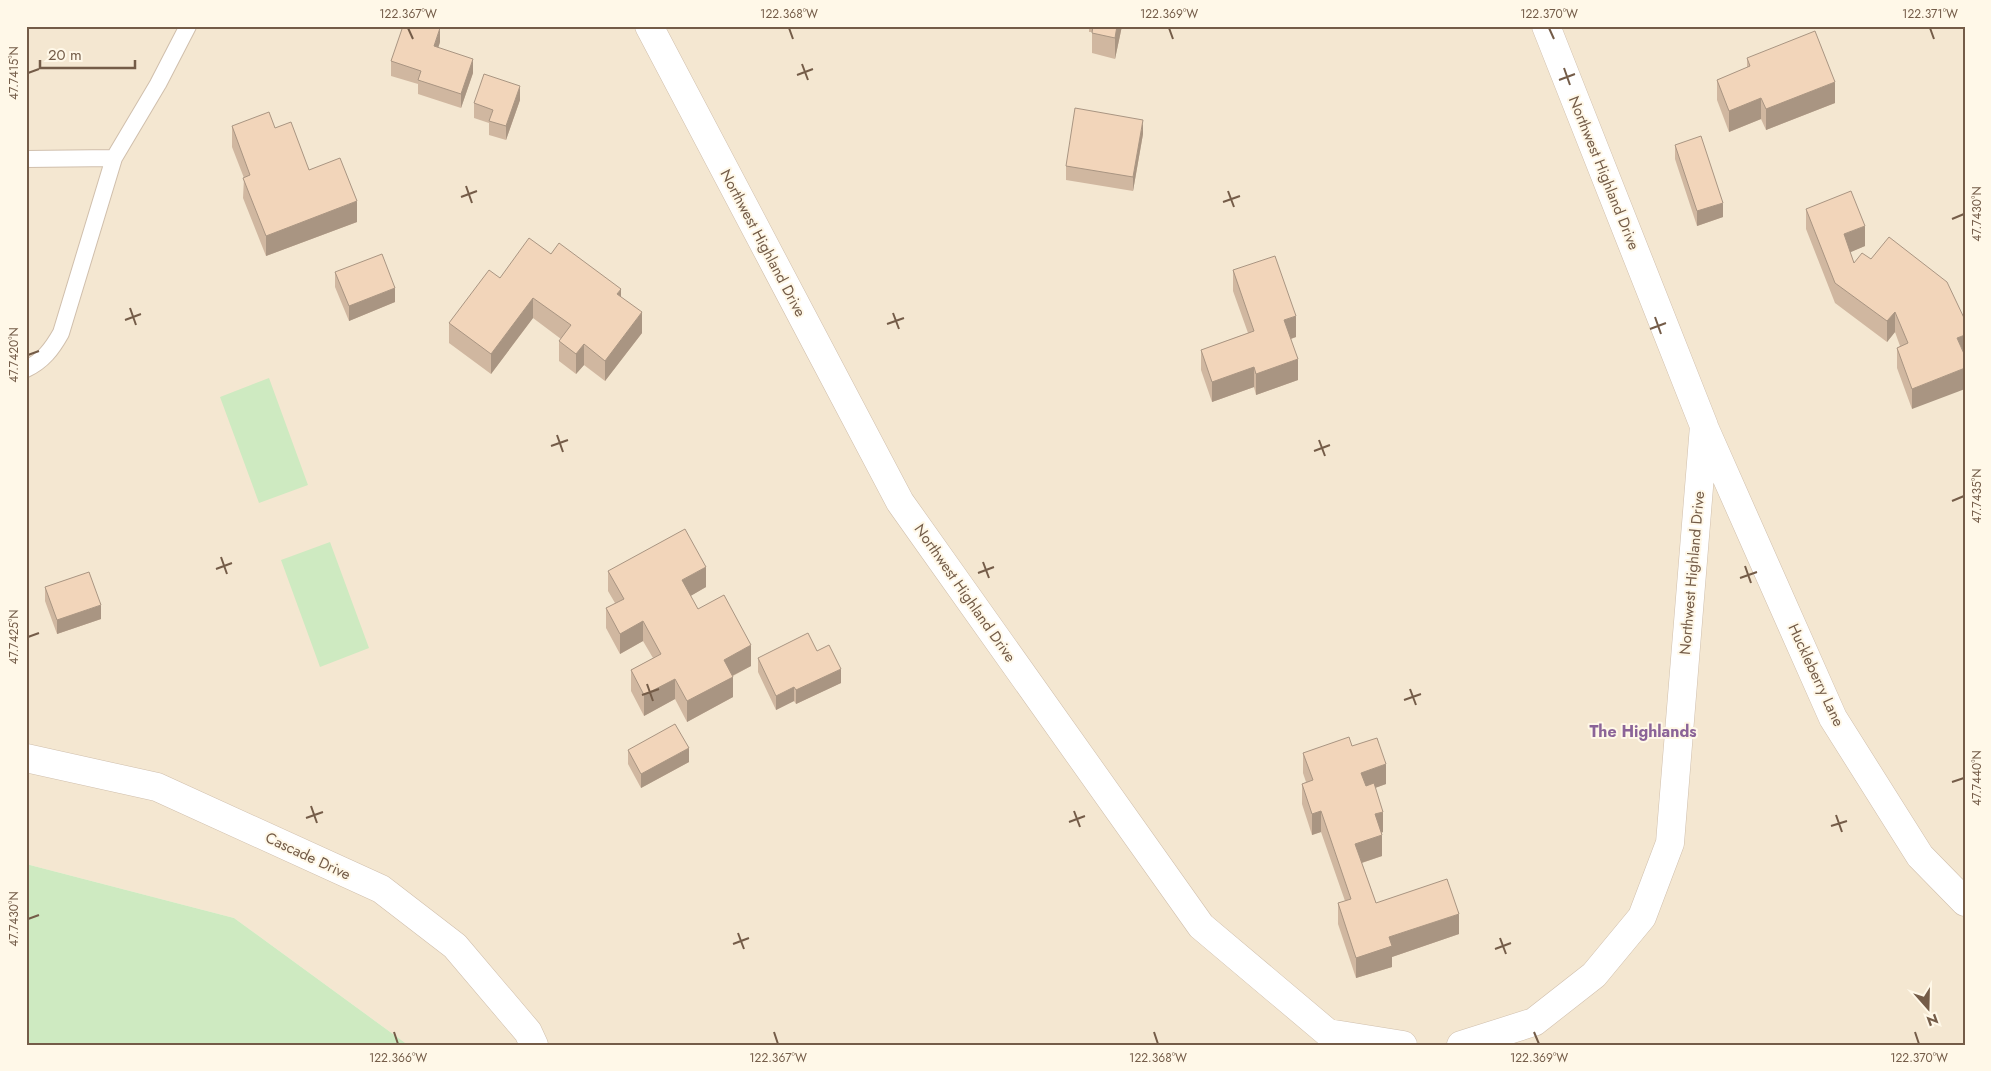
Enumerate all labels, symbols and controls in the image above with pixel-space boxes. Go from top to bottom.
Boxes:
text: 122.367°W [379,5,437,23]
text: 122.368°W [760,5,818,23]
text: 122.369°W [1140,5,1198,23]
text: 122.370°W [1520,5,1578,23]
text: 122.371°W [1902,5,1958,23]
scale bar [40,38,135,70]
text: 20 m [48,44,82,66]
text: 47.7415°N [5,46,23,100]
street label: Northwest Highland Drive [1563,93,1645,253]
street label: Northwest Highland Drive [715,165,811,321]
text: 47.7430°N [1968,186,1986,242]
text: 47.7420°N [5,327,23,383]
text: 47.7435°N [1968,469,1986,523]
street label: Northwest Highland Drive [1674,490,1710,656]
street label: Northwest Highland Drive [909,519,1021,667]
text: 47.7425°N [5,609,23,665]
street label: Huckleberry Lane [1783,620,1850,730]
district label: The Highlands [1589,720,1697,743]
text: 47.7440°N [1968,750,1986,806]
street label: Cascade Drive [262,827,355,886]
text: 47.7430°N [5,891,23,947]
north arrow [1904,984,1954,1034]
text: N [1924,1009,1941,1032]
text: 122.366°W [369,1049,427,1067]
text: 122.367°W [749,1049,807,1067]
text: 122.368°W [1129,1049,1187,1067]
text: 122.369°W [1510,1049,1568,1067]
text: 122.370°W [1890,1049,1948,1067]

